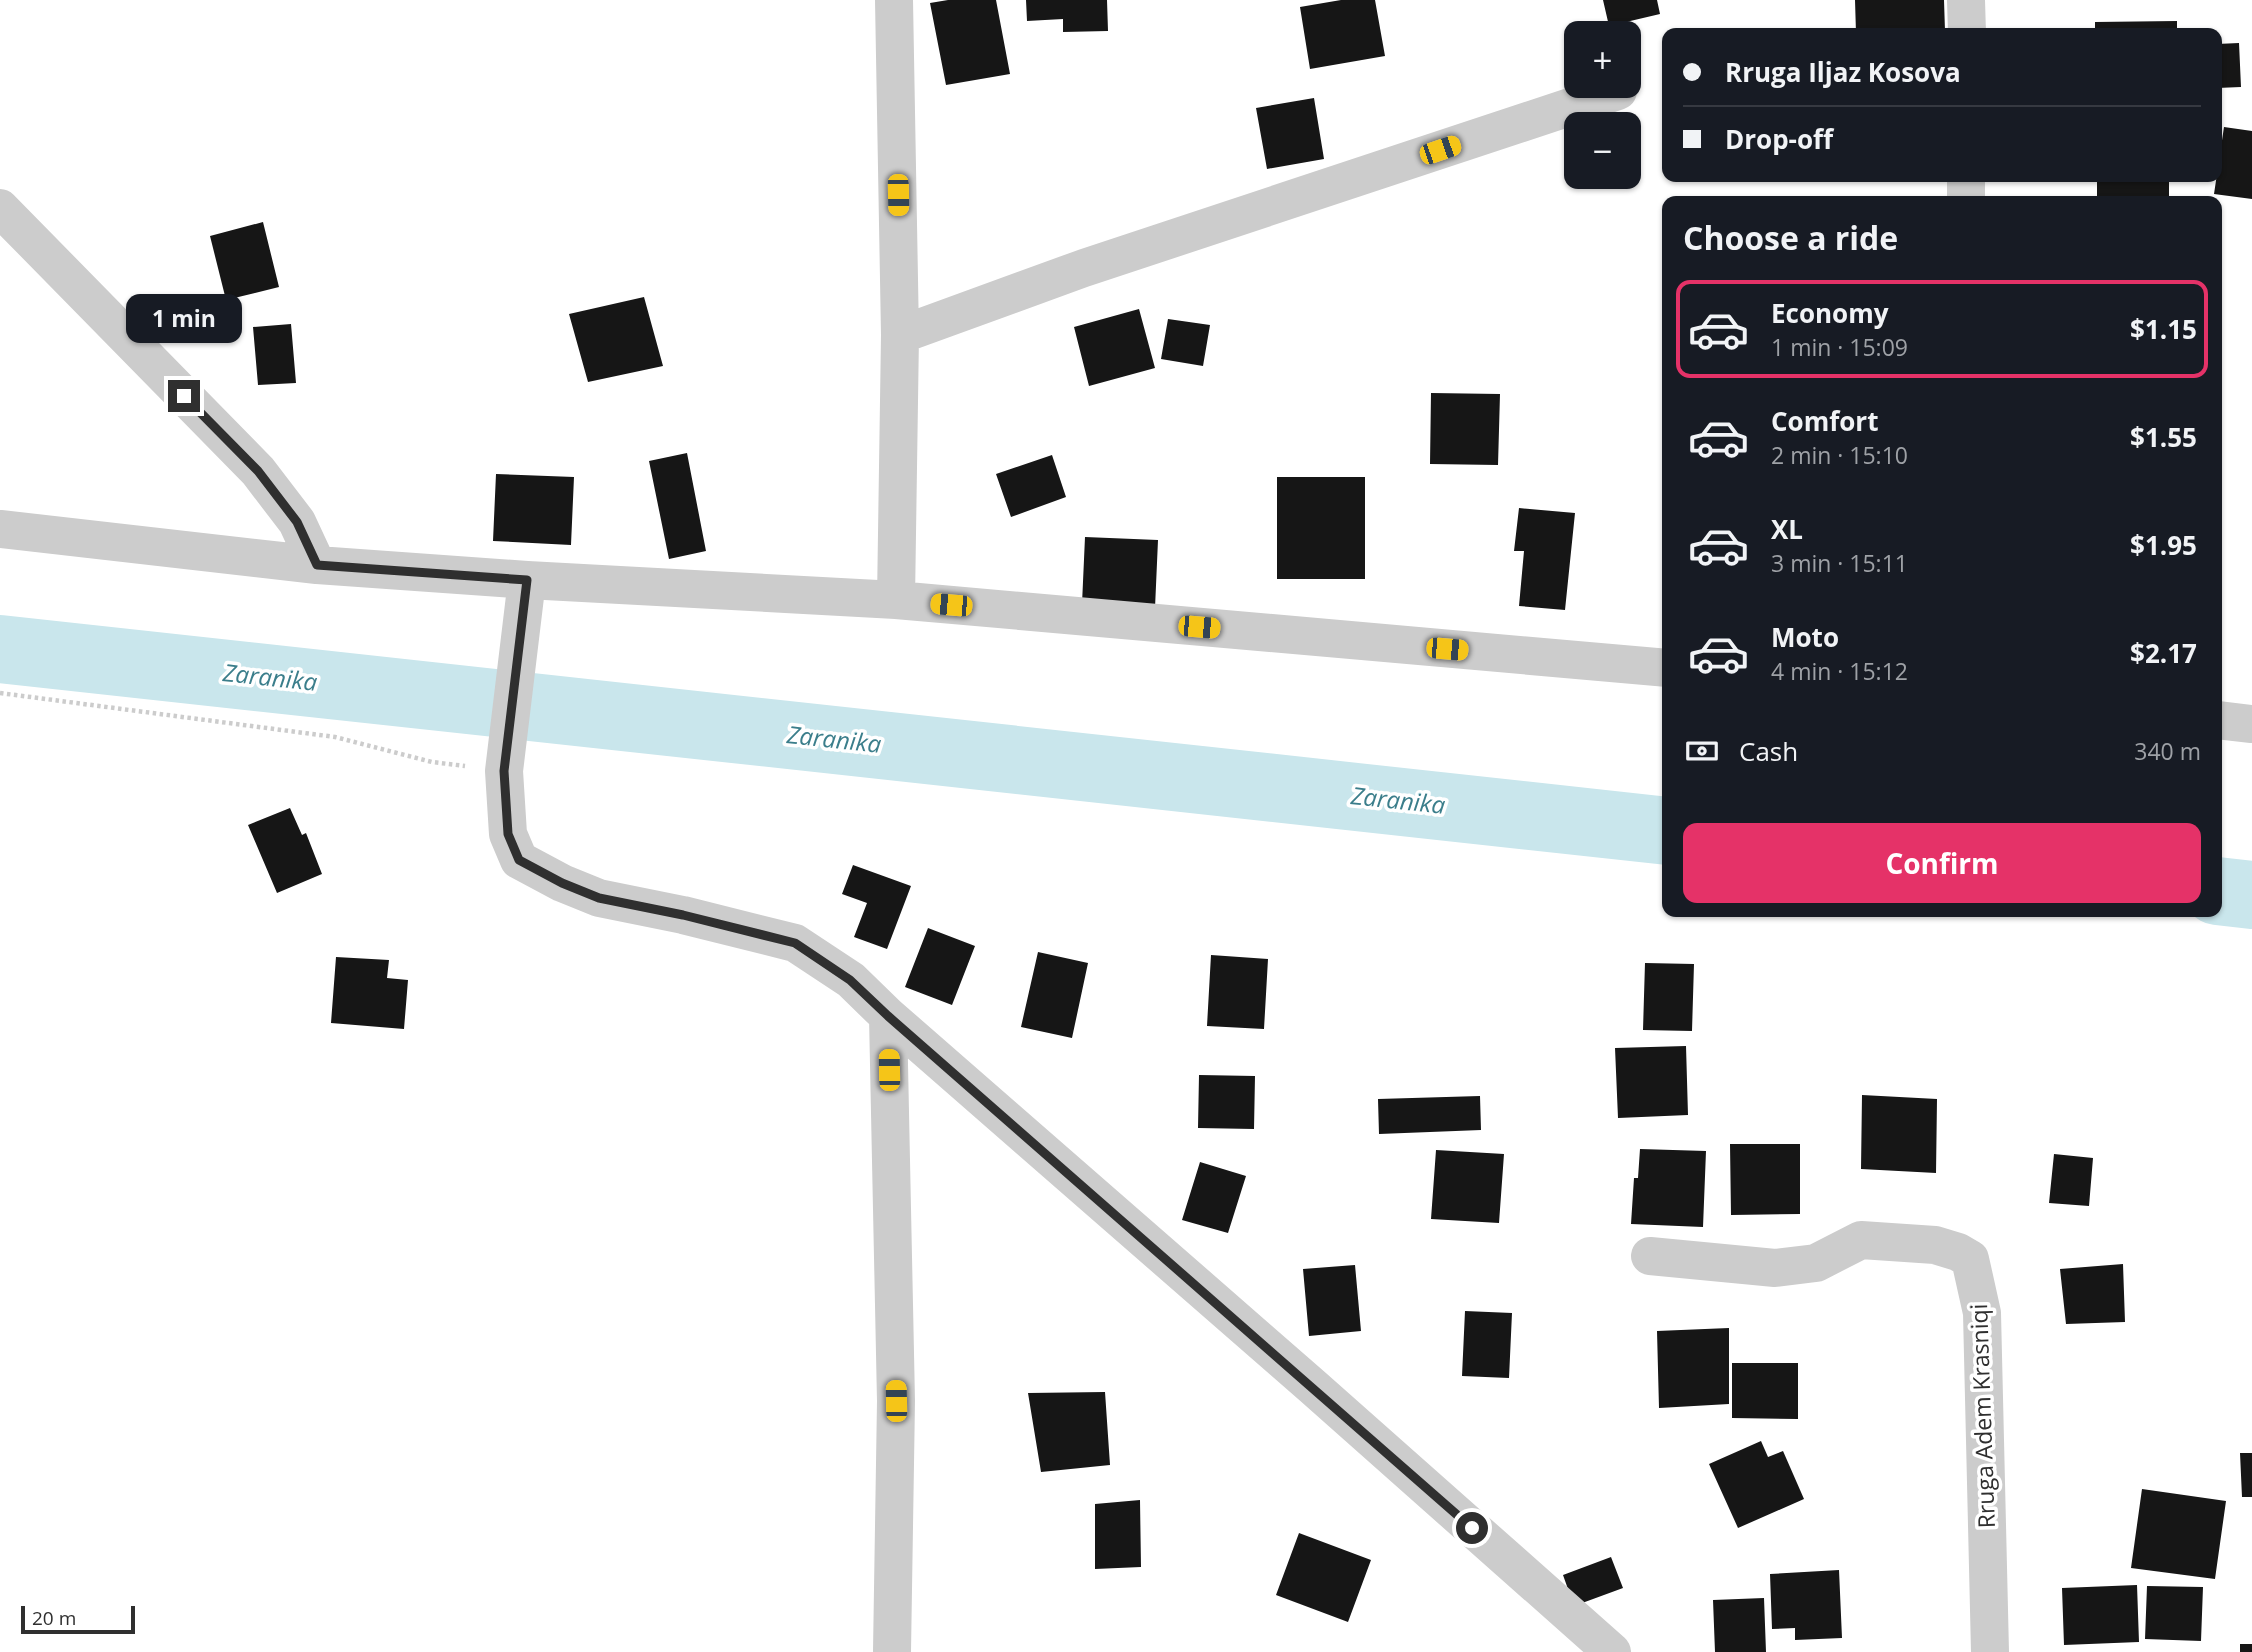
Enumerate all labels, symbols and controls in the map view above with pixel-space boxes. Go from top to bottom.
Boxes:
map controls [1564,21,1641,189]
button: + [1564,21,1641,98]
text: Rruga Iljaz Kosova [1725,54,1961,90]
button: − [1564,112,1641,189]
text: Drop-off [1725,121,1833,157]
car [1417,133,1464,167]
car [888,174,909,216]
text: Choose a ride [1683,216,1898,259]
callout: 1 min [126,294,242,344]
text: Economy [1771,295,1889,331]
icon: car [1687,298,1750,361]
text: 1 min [152,302,216,334]
text: $1.15 [2130,311,2197,347]
text: 1 min · 15:09 [1771,331,1908,363]
route end [168,380,200,412]
text: Comfort [1771,403,1878,439]
icon: car [1687,406,1750,469]
text: $1.55 [2130,419,2197,455]
text: 2 min · 15:10 [1771,439,1908,471]
text: XL [1771,511,1803,547]
icon: car [1687,514,1750,577]
text: $1.95 [2130,527,2197,563]
text: 3 min · 15:11 [1771,547,1908,579]
car [930,593,973,617]
car [1178,615,1221,639]
text: Moto [1771,619,1839,655]
icon: car [1687,622,1750,685]
text: $2.17 [2130,635,2197,671]
car [1426,637,1469,661]
water label: Zaranika [220,655,319,698]
text: 4 min · 15:12 [1771,655,1908,687]
water label: Zaranika [784,717,883,760]
icon: cash [1683,732,1721,770]
text: Cash [1739,733,1798,769]
text: 340 m [2134,735,2201,767]
water label: Zaranika [1348,778,1447,821]
button: Confirm [1683,823,2201,903]
car [879,1049,900,1091]
street label: Rruga Adem Krasniqi [1962,1303,2002,1529]
car [886,1380,907,1422]
route start [1456,1512,1488,1544]
scale bar [21,1603,135,1635]
text: 20 m [32,1605,76,1631]

